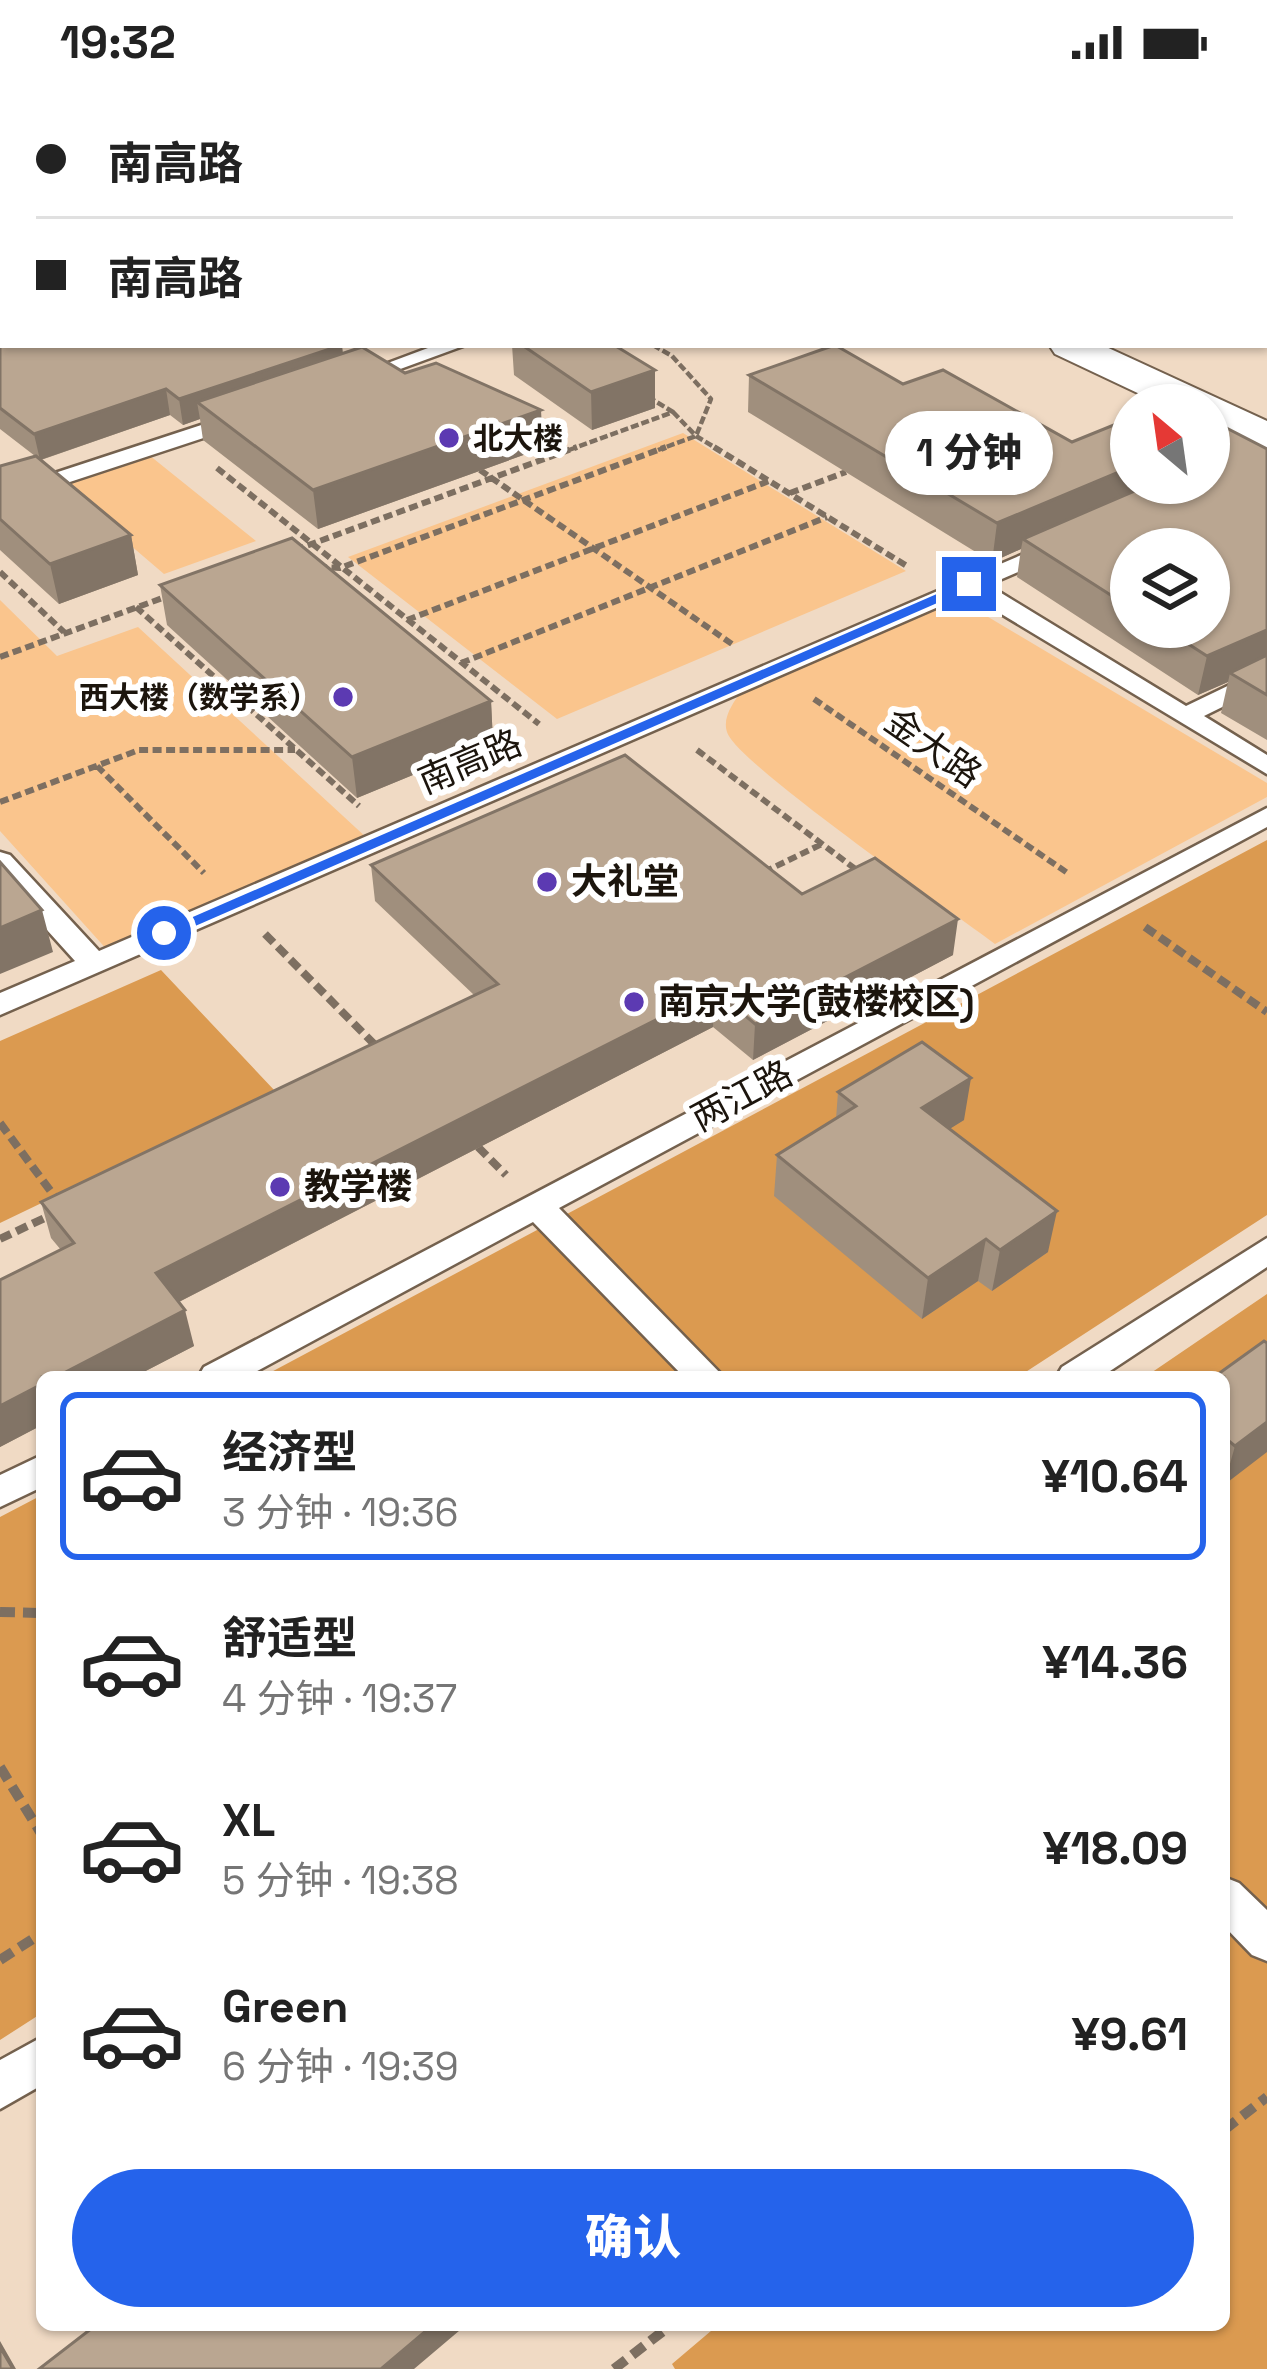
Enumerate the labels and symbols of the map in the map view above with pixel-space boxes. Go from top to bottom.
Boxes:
north arrow [1110,384,1230,504]
callout: 1 分钟 [885,410,1053,494]
place label: 北大楼 [473,419,563,458]
marker: 北大楼 [436,425,462,451]
route end [942,557,996,611]
place label: 西大楼（数学系） [79,678,319,717]
marker: 西大楼（数学系） [330,684,356,710]
street label: 金大路 [876,698,990,798]
street label: 南高路 [411,720,529,804]
place label: 大礼堂 [571,859,679,905]
marker: 大礼堂 [534,869,560,895]
route start [137,906,191,960]
place label: 南京大学(鼓楼校区) [658,979,974,1025]
marker: 南京大学(鼓楼校区) [621,989,647,1015]
street label: 两江路 [684,1050,800,1142]
place label: 教学楼 [304,1164,412,1210]
marker: 教学楼 [267,1174,293,1200]

